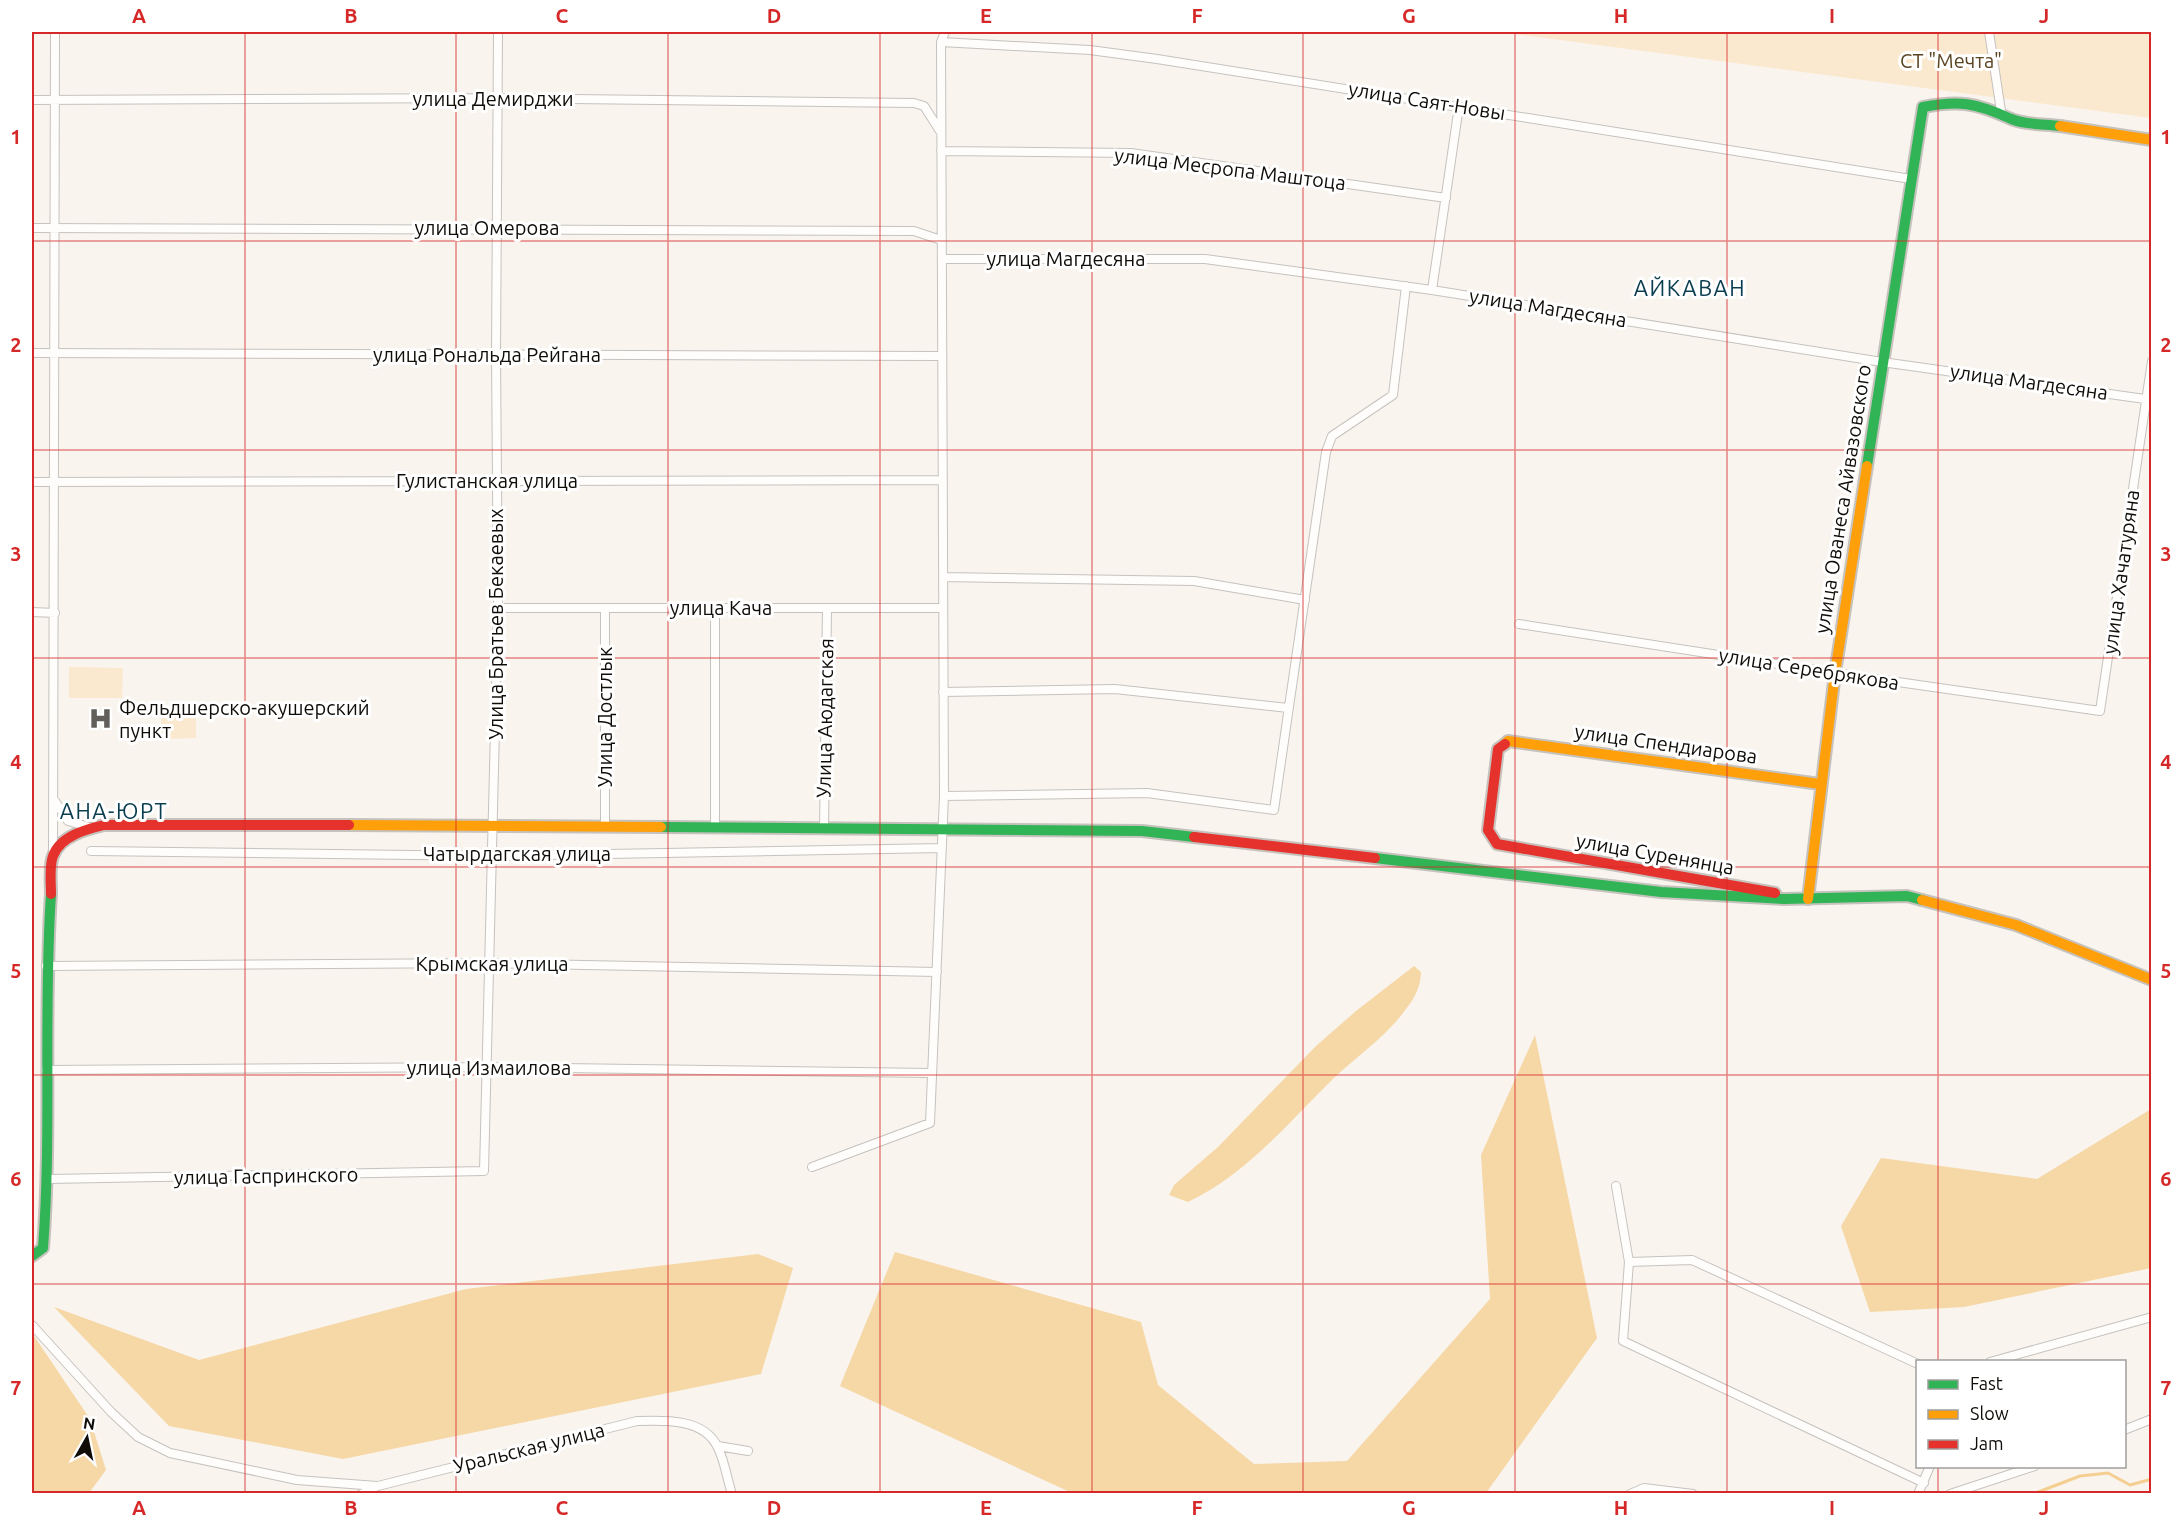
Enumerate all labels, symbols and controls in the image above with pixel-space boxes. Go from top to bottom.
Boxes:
text: A [132,4,146,27]
text: B [344,4,358,27]
text: C [556,4,569,27]
text: D [767,4,781,27]
text: E [980,4,992,27]
text: F [1191,4,1203,27]
text: G [1402,4,1416,27]
text: H [1614,4,1628,27]
text: I [1829,4,1835,27]
text: J [2039,4,2049,27]
park label: СТ "Мечта" [1900,49,2002,72]
street label: улица Саят-Новы [1347,77,1507,124]
street label: улица Демирджи [412,87,574,110]
text: 1 [10,125,22,148]
text: 1 [2160,125,2172,148]
street label: улица Месропа Маштоца [1113,143,1347,194]
street label: улица Омерова [414,216,560,239]
street label: улица Магдесяна [986,247,1146,270]
district label: АЙКАВАН [1634,275,1746,300]
street label: улица Магдесяна [1468,284,1628,331]
text: 2 [10,333,22,356]
text: 2 [2160,333,2172,356]
street label: улица Рональда Рейгана [373,343,601,366]
street label: улица Магдесяна [1949,359,2109,404]
street label: улица Ованеса Айвазовского [1810,363,1875,635]
street label: Гулистанская улица [396,469,578,492]
street label: улица Хачатуряна [2098,488,2143,656]
street label: Улица Братьев Бекаевых [484,508,507,740]
text: 3 [10,542,22,565]
text: 3 [2160,542,2172,565]
street label: улица Кача [670,596,772,619]
street label: Улица Аюдагская [812,638,837,798]
street label: улица Серебрякова [1717,643,1901,694]
street label: Улица Достлык [593,647,616,787]
place label: Фельдшерско-акушерский пункт [119,696,370,742]
hospital icon: Фельдшерско-акушерский пункт [88,706,114,732]
street label: улица Спендиарова [1573,719,1759,768]
text: 4 [10,750,22,773]
text: 4 [2160,750,2172,773]
district label: АНА-ЮРТ [60,798,168,823]
street label: улица Суренянца [1574,828,1736,879]
street label: Чатырдагская улица [423,842,611,865]
street label: Крымская улица [415,952,569,975]
text: 5 [10,959,22,982]
text: 5 [2160,959,2172,982]
street label: улица Измаилова [407,1056,571,1079]
street label: улица Гаспринского [174,1162,358,1189]
text: 6 [10,1167,22,1190]
text: 6 [2160,1167,2172,1190]
legend [1916,1360,2126,1468]
text: Fast [1970,1373,2003,1393]
text: 7 [10,1376,22,1399]
text: 7 [2160,1376,2172,1399]
text: Slow [1970,1403,2009,1423]
north arrow [57,1408,117,1468]
text: N [82,1413,97,1433]
street label: Уральская улица [451,1418,607,1477]
text: Jam [1970,1433,2004,1453]
text: A [132,1496,146,1519]
text: B [344,1496,358,1519]
text: C [556,1496,569,1519]
text: D [767,1496,781,1519]
text: E [980,1496,992,1519]
text: F [1191,1496,1203,1519]
text: G [1402,1496,1416,1519]
text: H [1614,1496,1628,1519]
text: I [1829,1496,1835,1519]
text: J [2039,1496,2049,1519]

